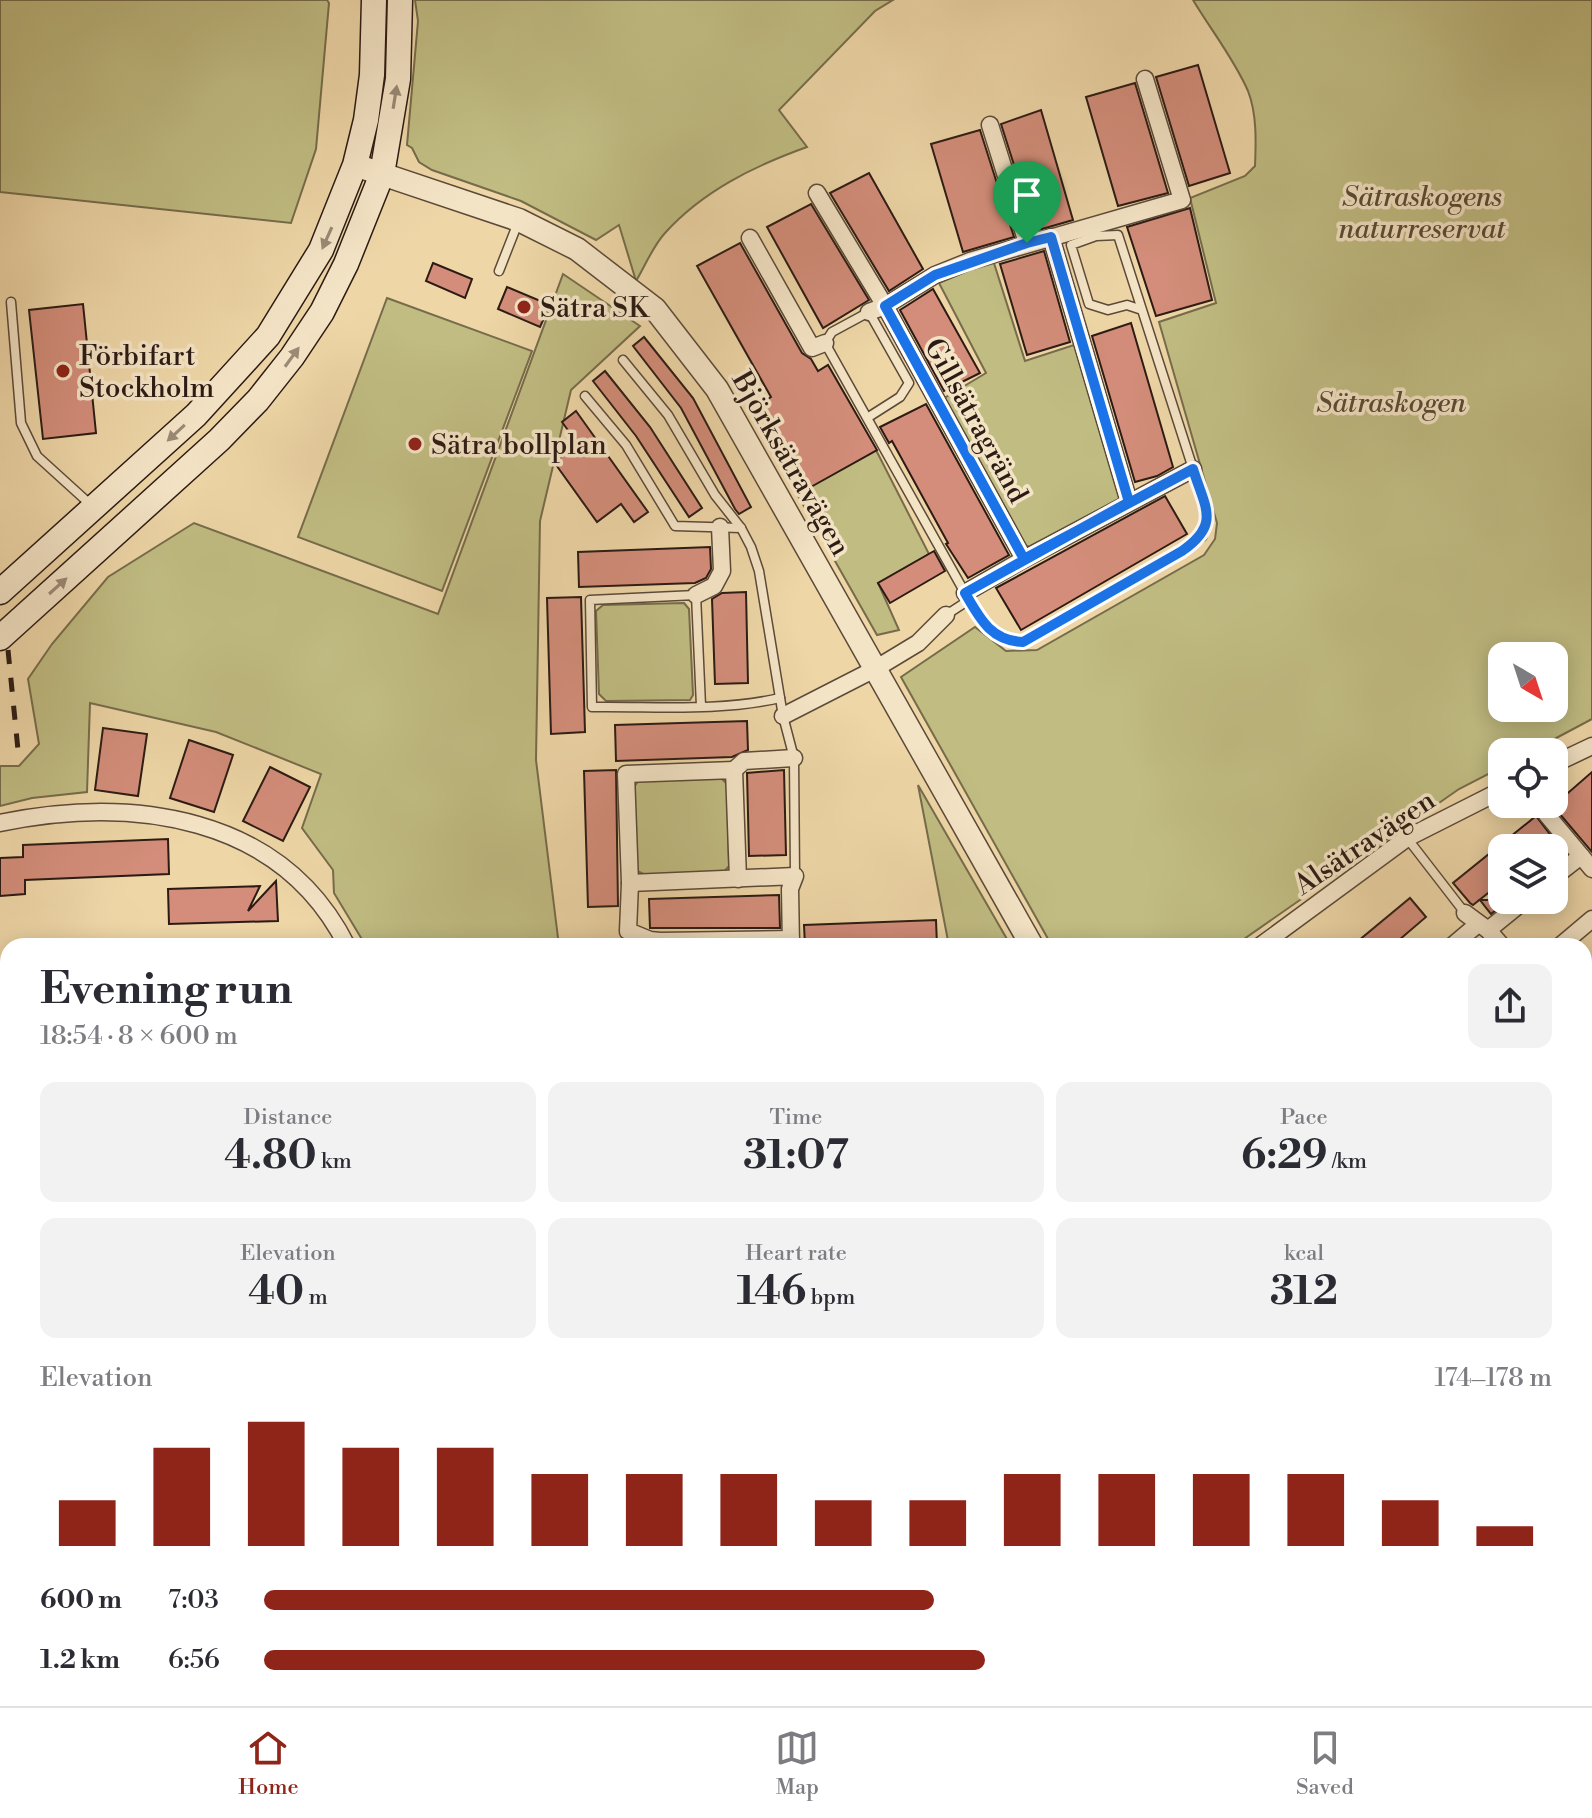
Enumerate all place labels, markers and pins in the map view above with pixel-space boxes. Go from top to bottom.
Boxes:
pin [993,161,1061,243]
place label: Sätra SK [540,291,650,326]
marker: Sätra SK [515,298,533,316]
place label: Förbifart Stockholm [79,339,214,406]
marker: Förbifart Stockholm [54,362,72,380]
place label: Sätra bollplan [431,428,607,463]
marker: Sätra bollplan [406,435,424,453]

